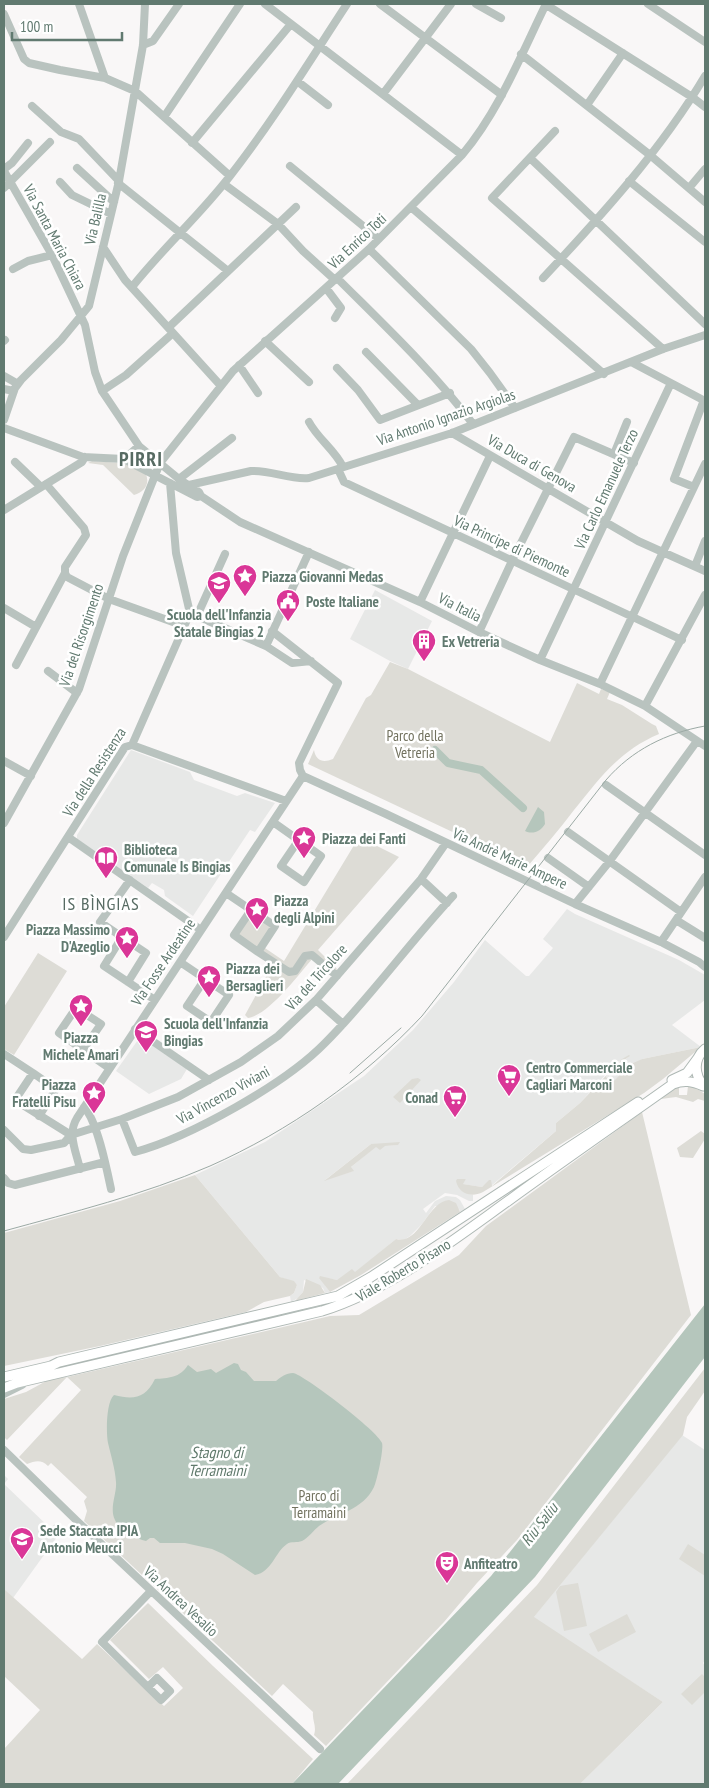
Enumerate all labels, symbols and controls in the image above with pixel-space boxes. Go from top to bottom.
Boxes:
scale bar [12,10,122,42]
text: 100 m [20,17,53,36]
street label: Via Santa Maria Chiara [19,180,91,293]
street label: Via Balilla [80,191,110,248]
street label: Via Enrico Toti [323,209,390,274]
street label: Via Antonio Ignazio Argiolas [373,384,518,450]
street label: Via Carlo Emanuele Terzo [569,426,642,553]
street label: Via Duca di Genova [483,429,580,496]
district label: PIRRI [119,446,163,472]
street label: Via Principe di Piemonte [450,510,573,581]
place icon: Piazza Giovanni Medas [232,563,258,597]
place label: Piazza Giovanni Medas [262,567,383,586]
school or university icon: Scuola dell'Infanzia Statale Bingias 2 [206,570,232,604]
street label: Via del Risorgimento [54,581,108,690]
public building icon: Poste Italiane [275,588,301,622]
street label: Via Italia [434,588,485,626]
place label: Poste Italiane [306,592,379,611]
place label: Scuola dell'Infanzia Statale Bingias 2 [167,605,271,641]
building icon: Ex Vetreria [411,628,437,662]
place label: Ex Vetreria [442,632,500,651]
street label: Via della Resistenza [58,724,130,821]
park label: Parco della Vetreria [387,726,443,762]
street label: Via Andrè Marie Ampere [449,823,570,893]
place icon: Piazza dei Fanti [291,825,317,859]
place label: Piazza dei Fanti [322,829,406,848]
place label: Biblioteca Comunale Is Bingias [124,840,231,876]
library icon: Biblioteca Comunale Is Bingias [93,845,119,879]
place label: Piazza degli Alpini [274,891,335,927]
district label: IS BÌNGIAS [62,892,140,915]
place icon: Piazza degli Alpini [244,896,270,930]
street label: Via Fosse Ardeatine [126,915,199,1010]
place label: Piazza Massimo D'Azeglio [26,920,110,956]
place icon: Piazza Massimo D'Azeglio [114,925,140,959]
street label: Via del Tricolore [281,940,351,1015]
place label: Piazza dei Bersaglieri [226,959,283,995]
place icon: Piazza dei Bersaglieri [196,964,222,998]
place icon: Piazza Michele Amari [68,993,94,1027]
place label: Scuola dell'Infanzia Bingias [164,1014,268,1050]
school or university icon: Scuola dell'Infanzia Bingias [133,1019,159,1053]
place label: Piazza Michele Amari [43,1028,119,1064]
place label: Centro Commerciale Cagliari Marconi [526,1058,633,1094]
street label: Via Vincenzo Viviani [172,1062,273,1129]
supermarket icon: Centro Commerciale Cagliari Marconi [496,1063,522,1097]
place label: Piazza Fratelli Pisu [12,1075,76,1111]
place icon: Piazza Fratelli Pisu [81,1080,107,1114]
supermarket icon: Conad [442,1084,468,1118]
place label: Conad [405,1088,438,1107]
street label: Viale Roberto Pisano [351,1234,454,1306]
water label: Stagno di Terramaini [188,1442,249,1480]
park label: Parco di Terramaini [292,1486,346,1522]
water label: Riu Saliu [516,1498,563,1549]
place label: Sede Staccata IPIA Antonio Meucci [39,1521,139,1557]
school or university icon: Sede Staccata IPIA Antonio Meucci [9,1526,35,1560]
theatre icon: Anfiteatro [434,1550,460,1584]
place label: Anfiteatro [463,1554,518,1573]
street label: Via Andrea Vesalio [139,1561,222,1640]

